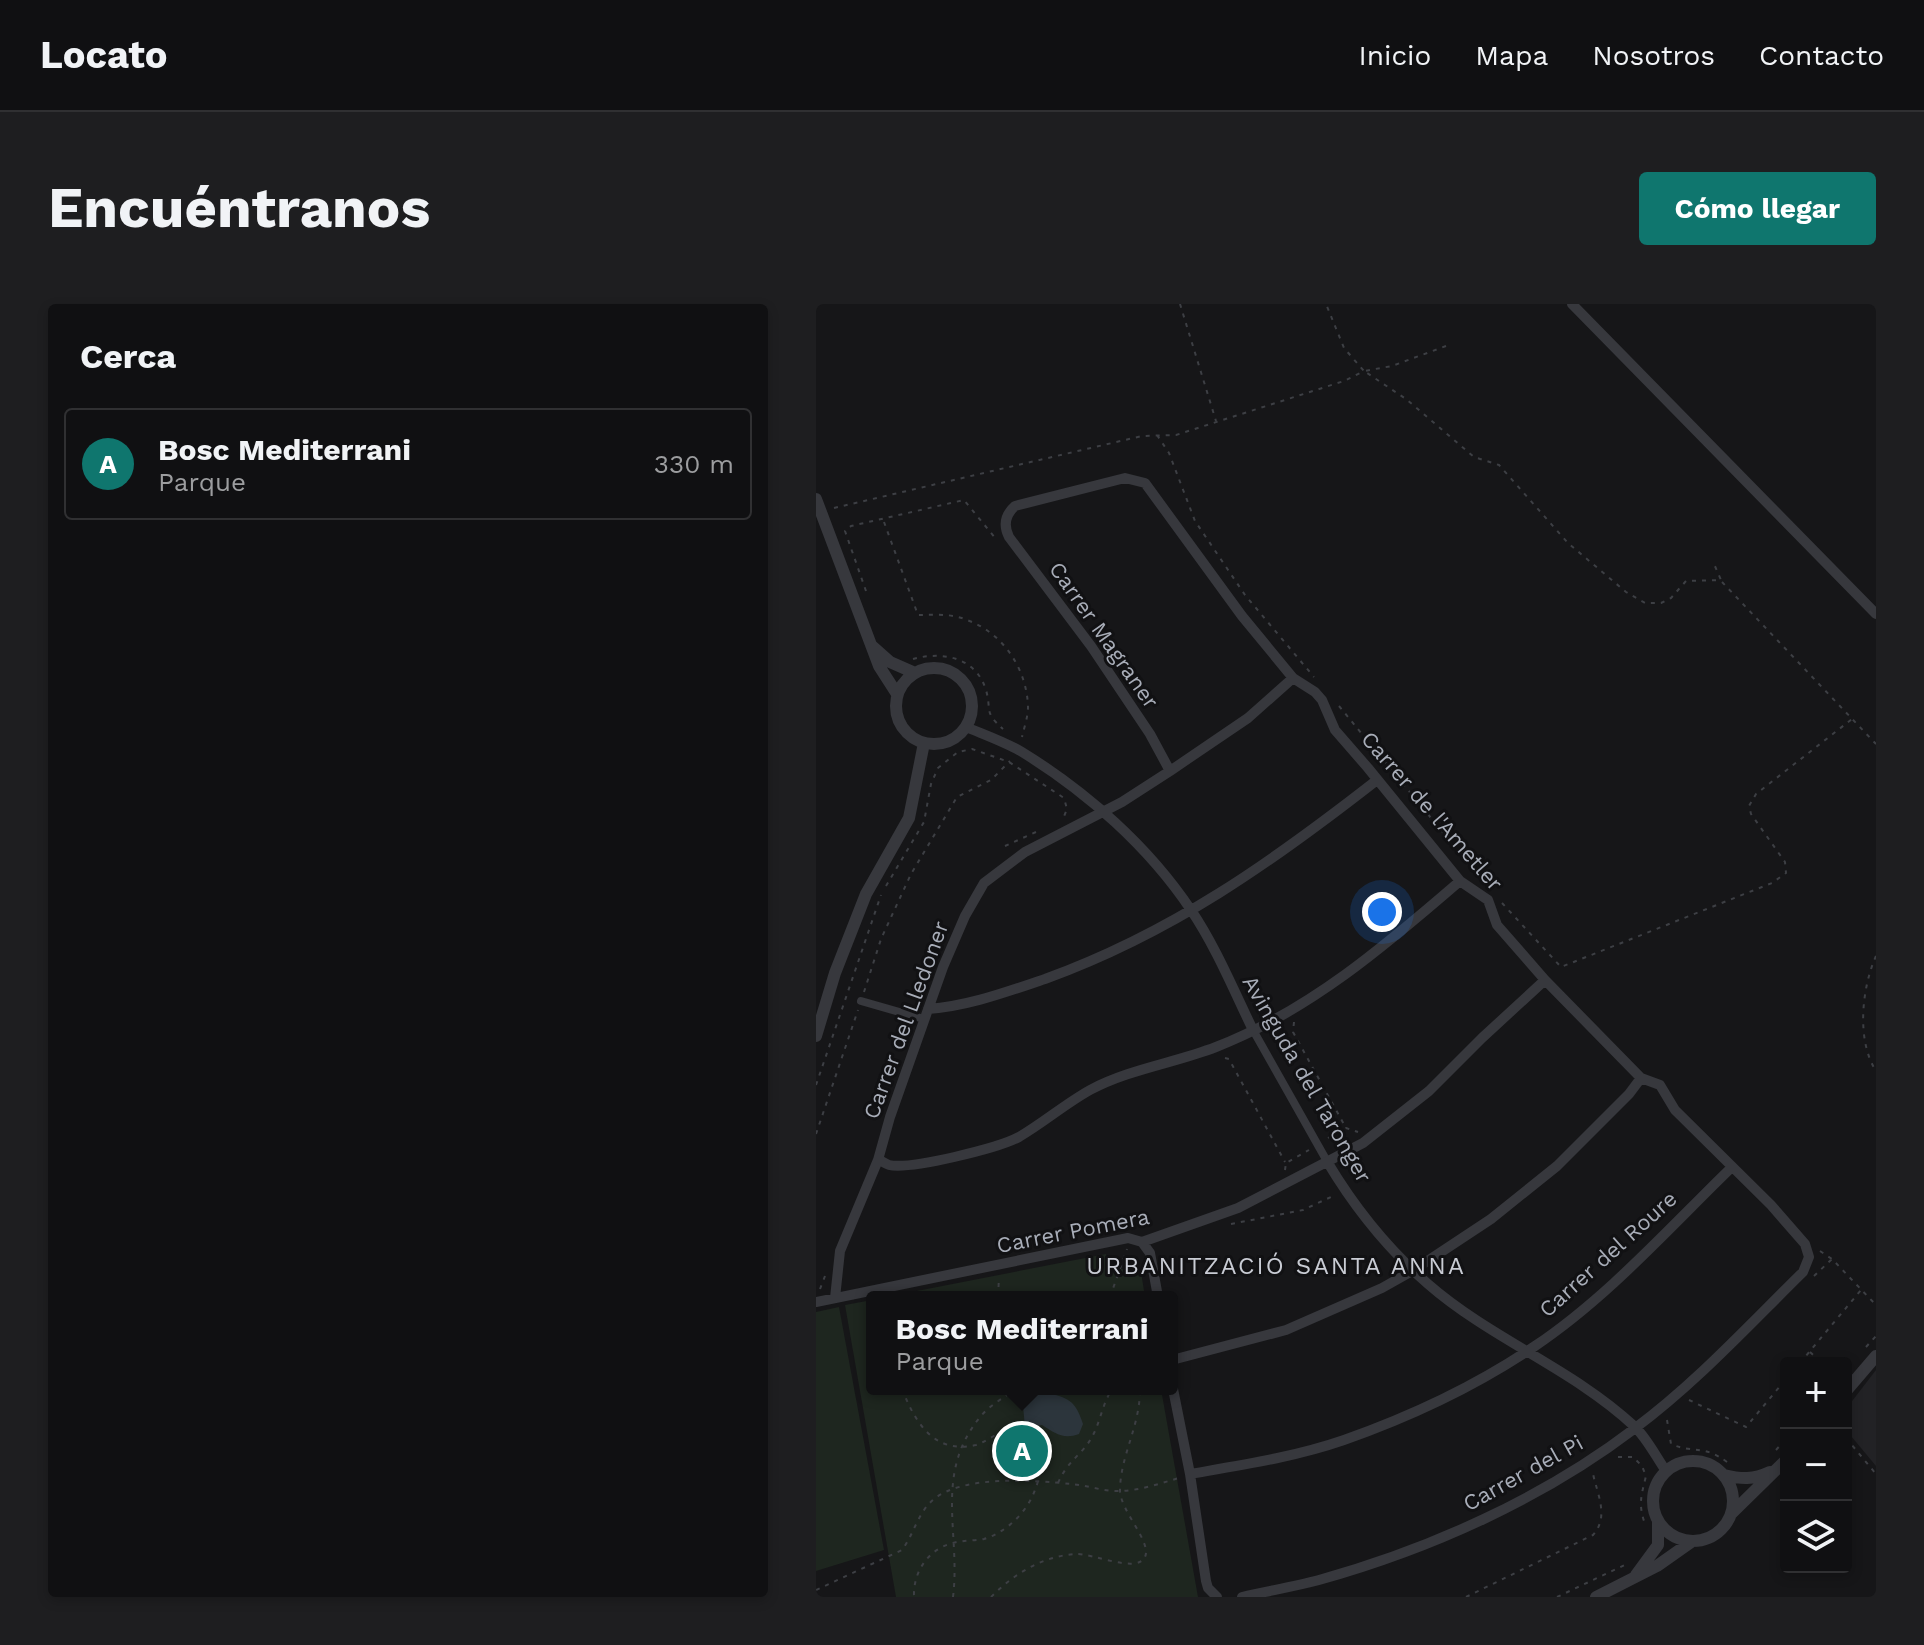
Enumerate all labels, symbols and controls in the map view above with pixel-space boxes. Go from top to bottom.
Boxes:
text: Locato [40,33,168,77]
text: Inicio [1359,39,1431,72]
text: Mapa [1475,39,1548,72]
text: Nosotros [1592,39,1715,72]
text: Contacto [1759,39,1884,72]
button: Cómo llegar [1639,172,1876,245]
text: Encuéntranos [48,175,430,241]
text: Cerca [80,336,176,376]
text: Bosc Mediterrani [158,432,411,467]
text: A [99,449,117,479]
text: 330 m [654,449,734,479]
text: Parque [158,467,246,497]
street label: Carrer Magraner [1044,557,1164,713]
street label: Carrer de l'Ametler [1356,726,1508,896]
your location [1362,892,1402,932]
street label: Carrer del Lledoner [859,918,953,1122]
street label: Avinguda del Taronger [1237,971,1377,1187]
street label: Carrer del Roure [1534,1186,1682,1322]
street label: Carrer Pomera [995,1204,1151,1258]
district label: URBANITZACIÓ SANTA ANNA [1086,1252,1466,1280]
popup [866,1291,1178,1395]
text: Bosc Mediterrani [896,1311,1148,1346]
text: Parque [896,1346,984,1376]
map controls [1780,1357,1852,1573]
button: + [1780,1357,1852,1429]
pin: A [996,1421,1048,1481]
button: − [1780,1429,1852,1501]
street label: Carrer del Pi [1459,1430,1587,1516]
button: layers [1780,1501,1852,1573]

